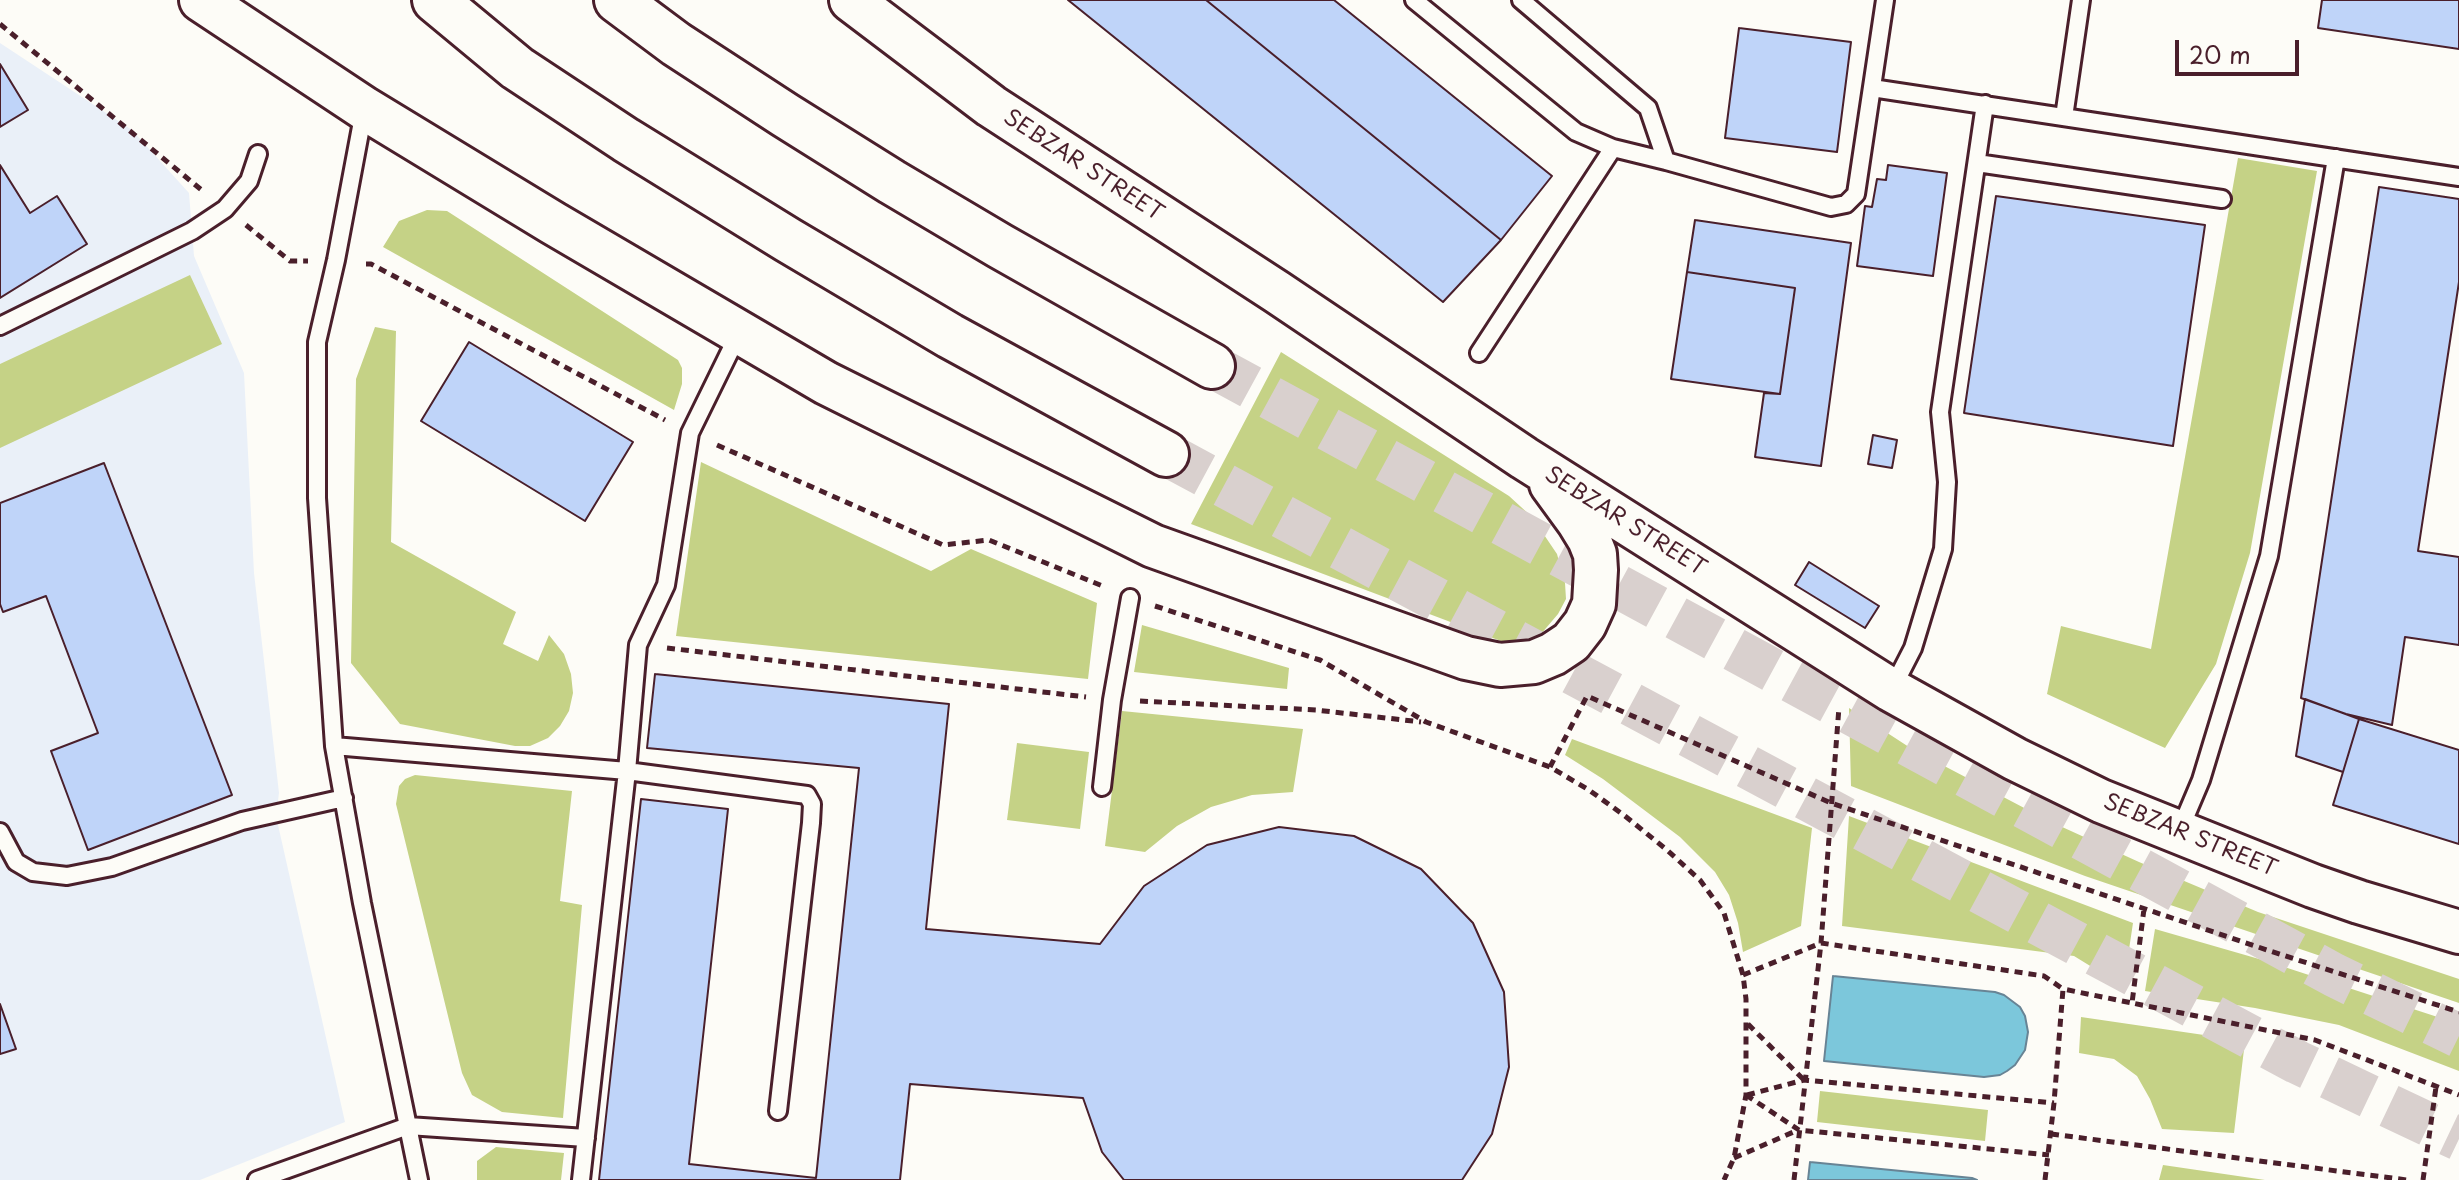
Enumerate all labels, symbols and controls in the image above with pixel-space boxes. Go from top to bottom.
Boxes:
scale bar [2179,24,2303,74]
text: 20 m [2189,36,2251,72]
street label: SEBZAR STREET [998,105,1168,227]
street label: SEBZAR STREET [1540,462,1710,582]
street label: SEBZAR STREET [2099,789,2281,883]

